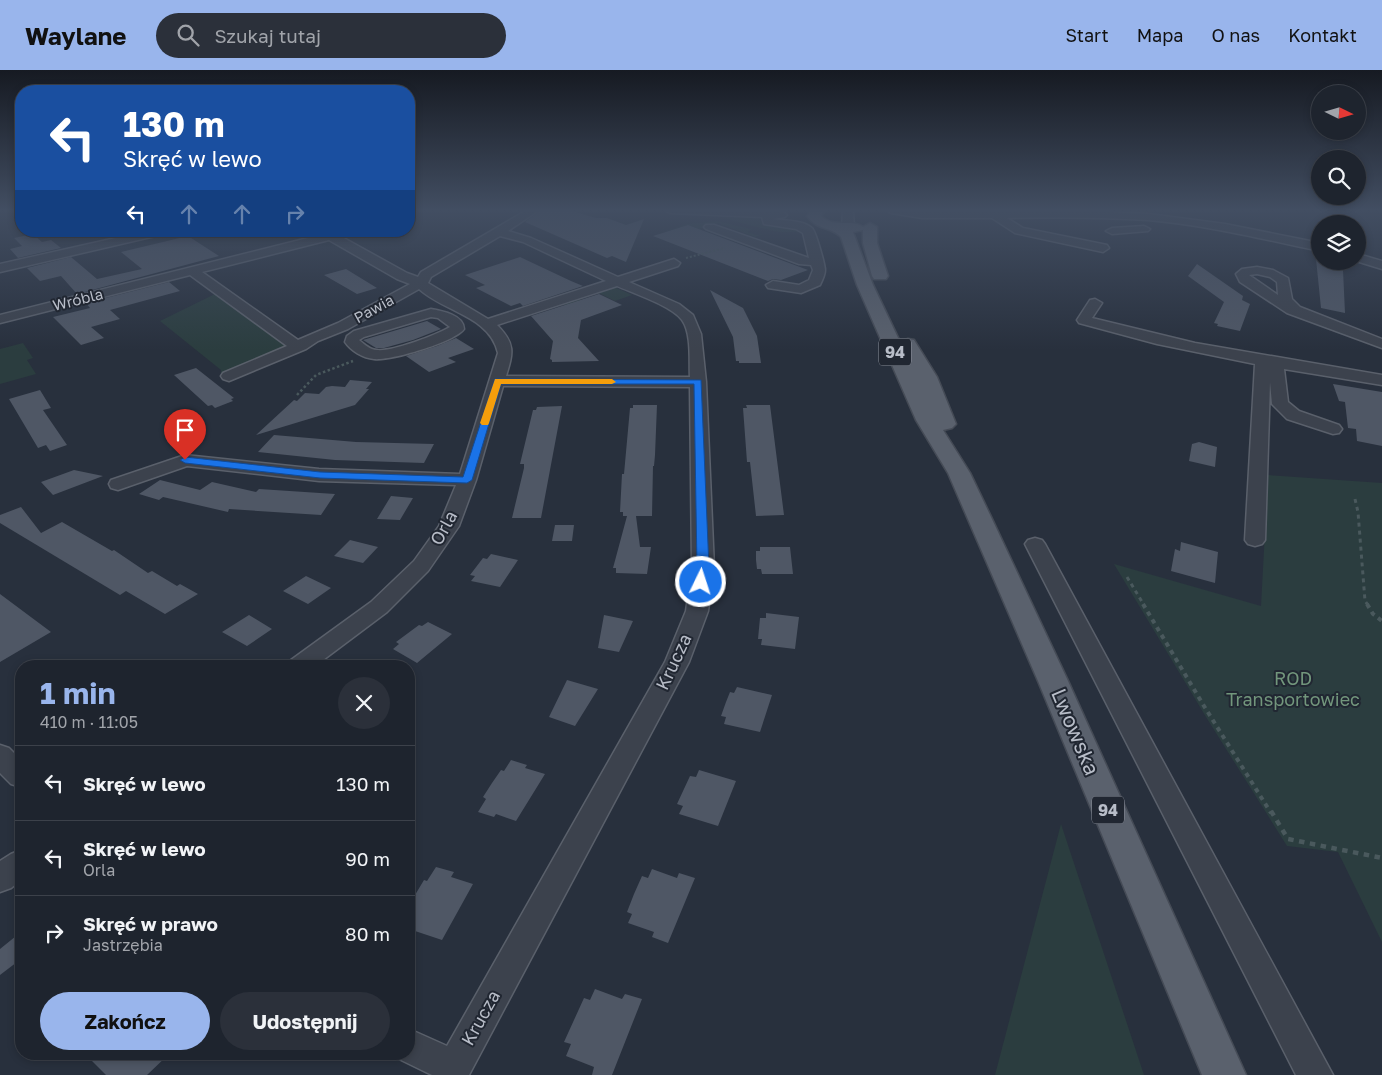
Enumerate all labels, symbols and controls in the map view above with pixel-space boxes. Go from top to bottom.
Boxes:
search box [156,13,506,58]
text: Waylane [25,21,126,50]
icon: search [174,21,202,49]
text: Szukaj tutaj [214,24,321,47]
text: Start [1066,24,1109,46]
text: Mapa [1137,24,1184,46]
text: O nas [1212,24,1260,46]
text: Kontakt [1288,24,1357,46]
north arrow [1311,85,1366,140]
map controls [1311,85,1366,270]
text: 130 m [123,103,225,145]
icon: left [40,105,105,170]
text: Skręć w lewo [123,145,262,172]
button: search [1311,150,1366,205]
icon: left [122,200,150,228]
icon: ahead [175,200,203,228]
icon: ahead [228,200,256,228]
icon: right [281,200,309,228]
button: layers [1311,215,1366,270]
street label: Wróbla [51,284,105,314]
street label: Pawia [350,290,397,326]
road number: 94 [879,338,911,366]
pin [164,409,206,460]
icon: arrive [171,416,199,444]
street label: Orla [425,506,462,549]
position arrow [674,555,726,607]
street label: Krucza [651,630,696,693]
park label: ROD Transportowiec [1226,667,1360,710]
text: 1 min [40,675,116,711]
button: close [338,677,390,729]
street label: Lwowska [1046,684,1106,779]
text: 410 m · 11:05 [40,712,138,732]
icon: left [40,769,68,797]
text: Skręć w lewo [83,772,206,795]
text: 130 m [336,772,390,795]
road number: 94 [1092,796,1124,824]
text: Skręć w lewo [83,837,206,860]
icon: left [40,844,68,872]
text: 90 m [345,847,390,870]
text: Orla [83,860,115,880]
text: Skręć w prawo [83,912,218,935]
icon: right [40,919,68,947]
text: 80 m [345,922,390,945]
text: Jastrzębia [83,935,163,955]
street label: Krucza [456,986,504,1049]
button: Zakończ [40,992,210,1050]
button: Udostępnij [220,992,390,1050]

